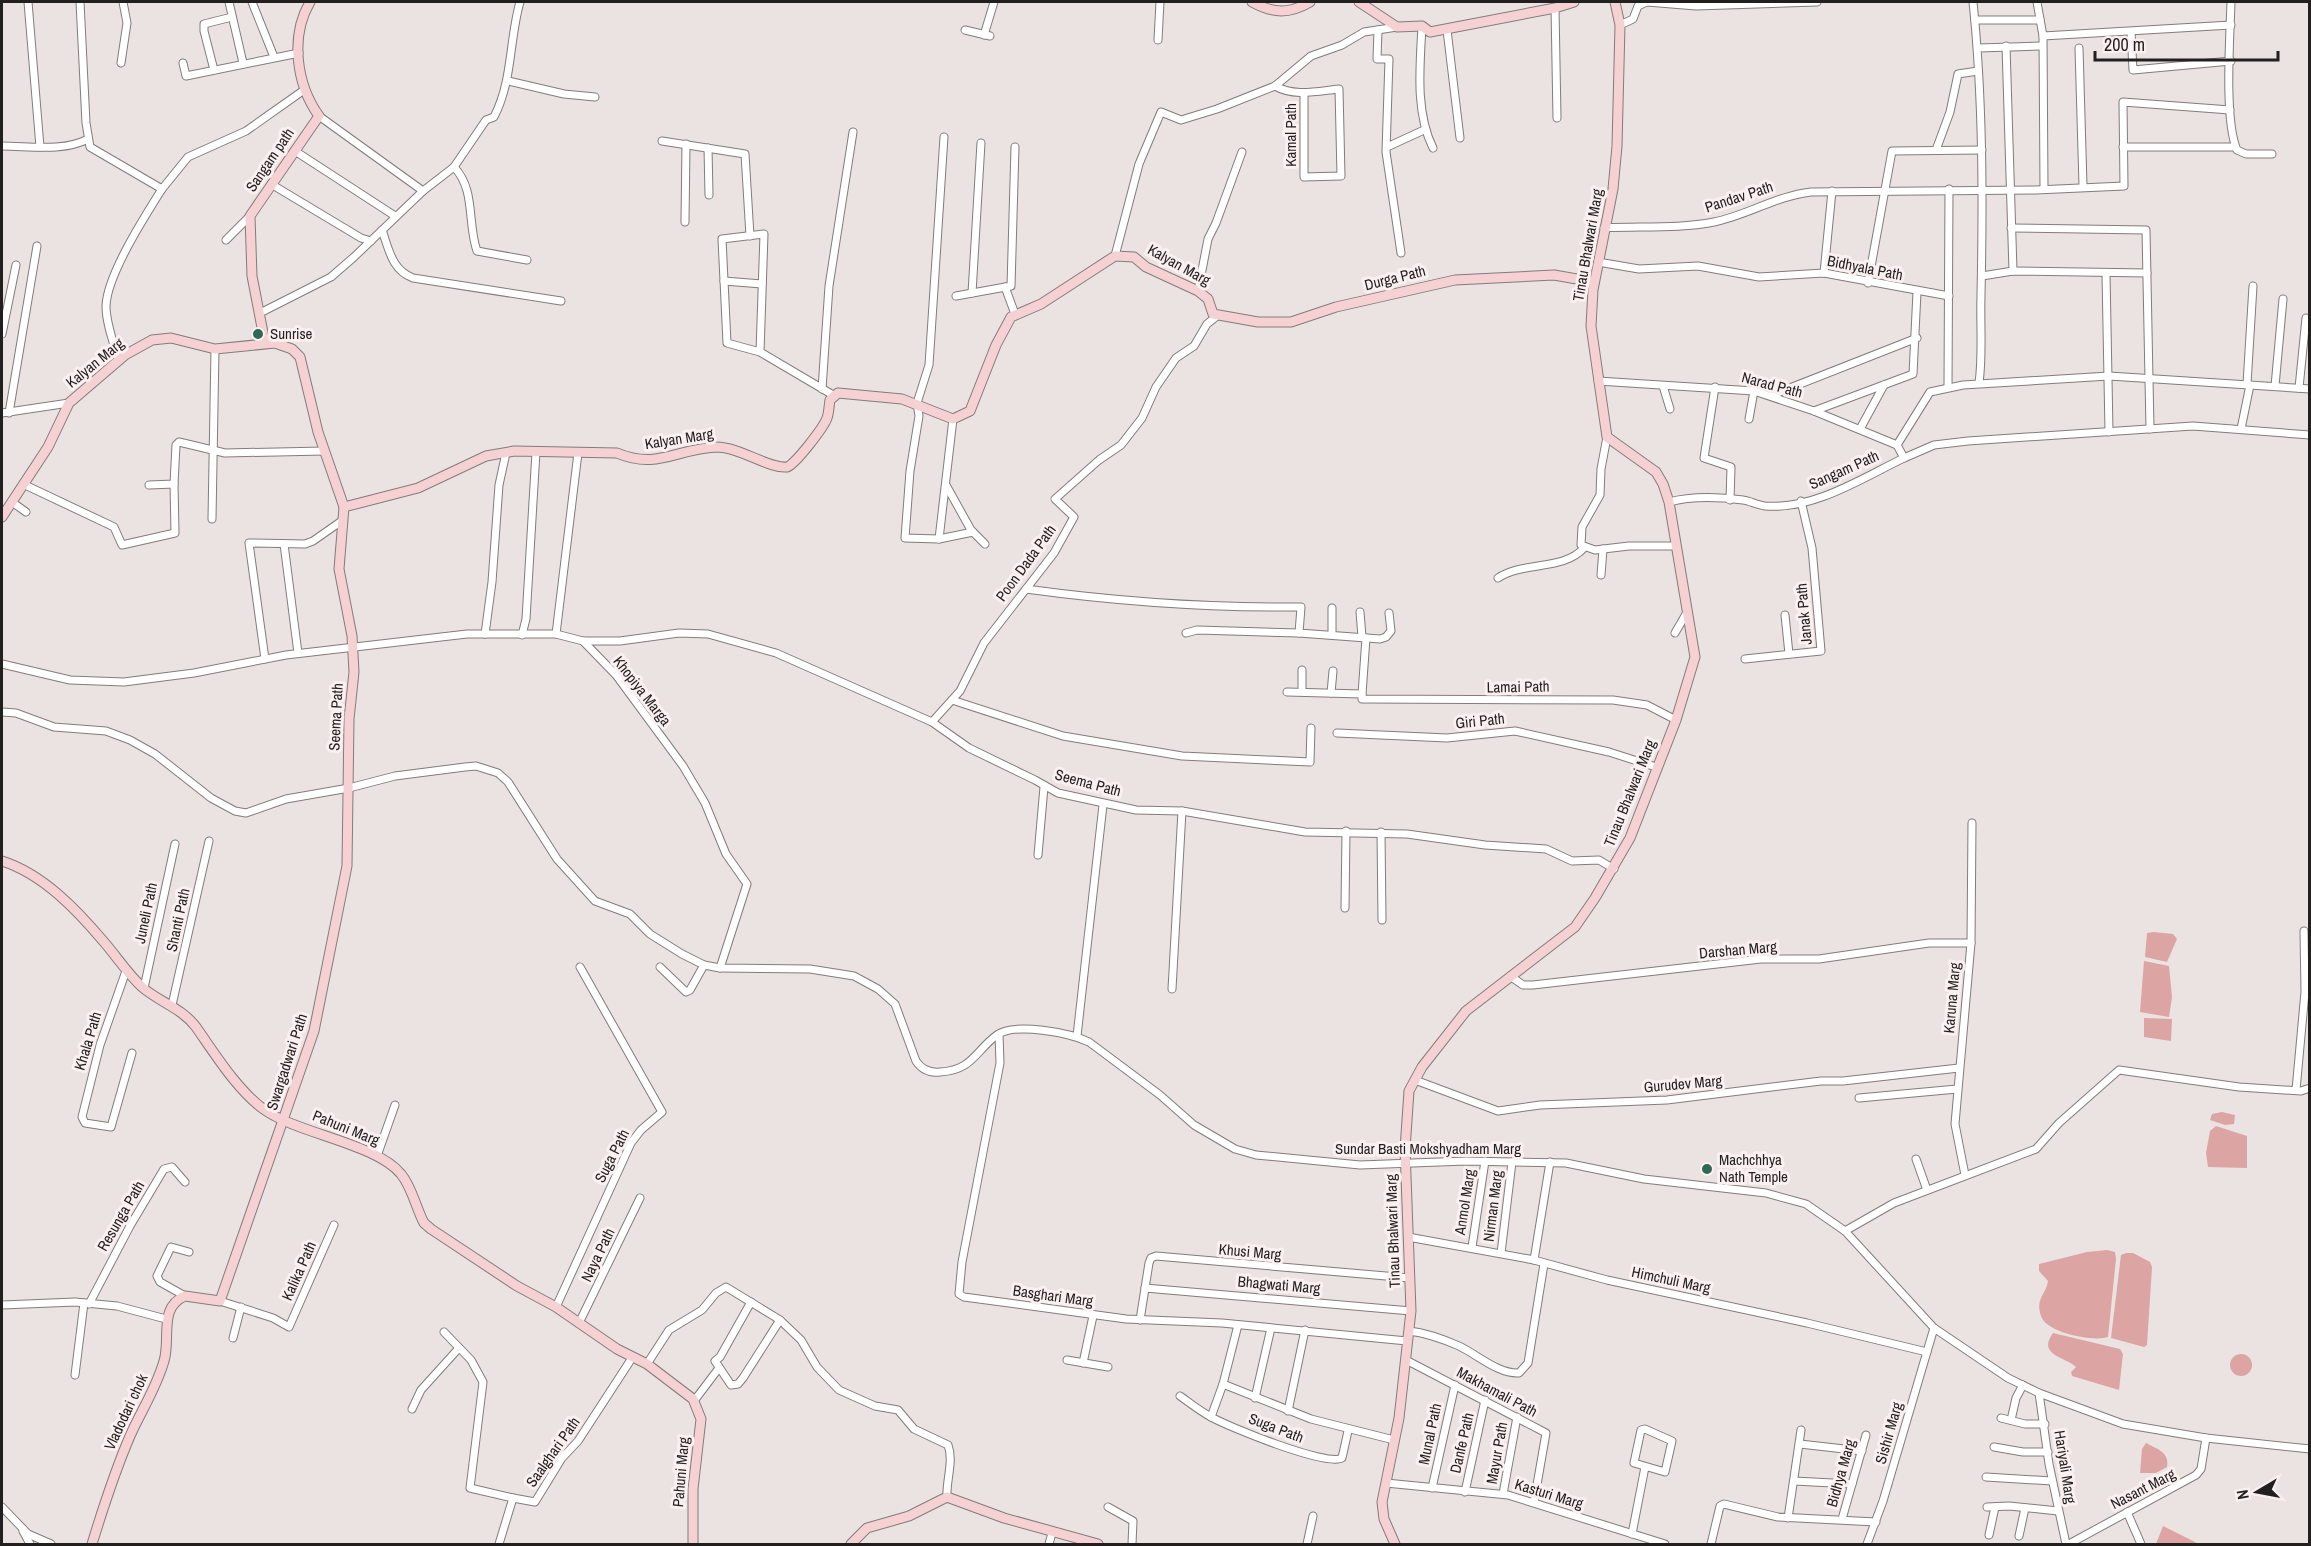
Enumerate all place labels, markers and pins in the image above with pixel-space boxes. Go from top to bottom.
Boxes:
place label: Sunrise [270,323,313,344]
marker: Sunrise [251,327,265,341]
place label: Machchhya Nath Temple [1719,1149,1788,1187]
marker: Machchhya Nath Temple [1700,1162,1714,1176]

